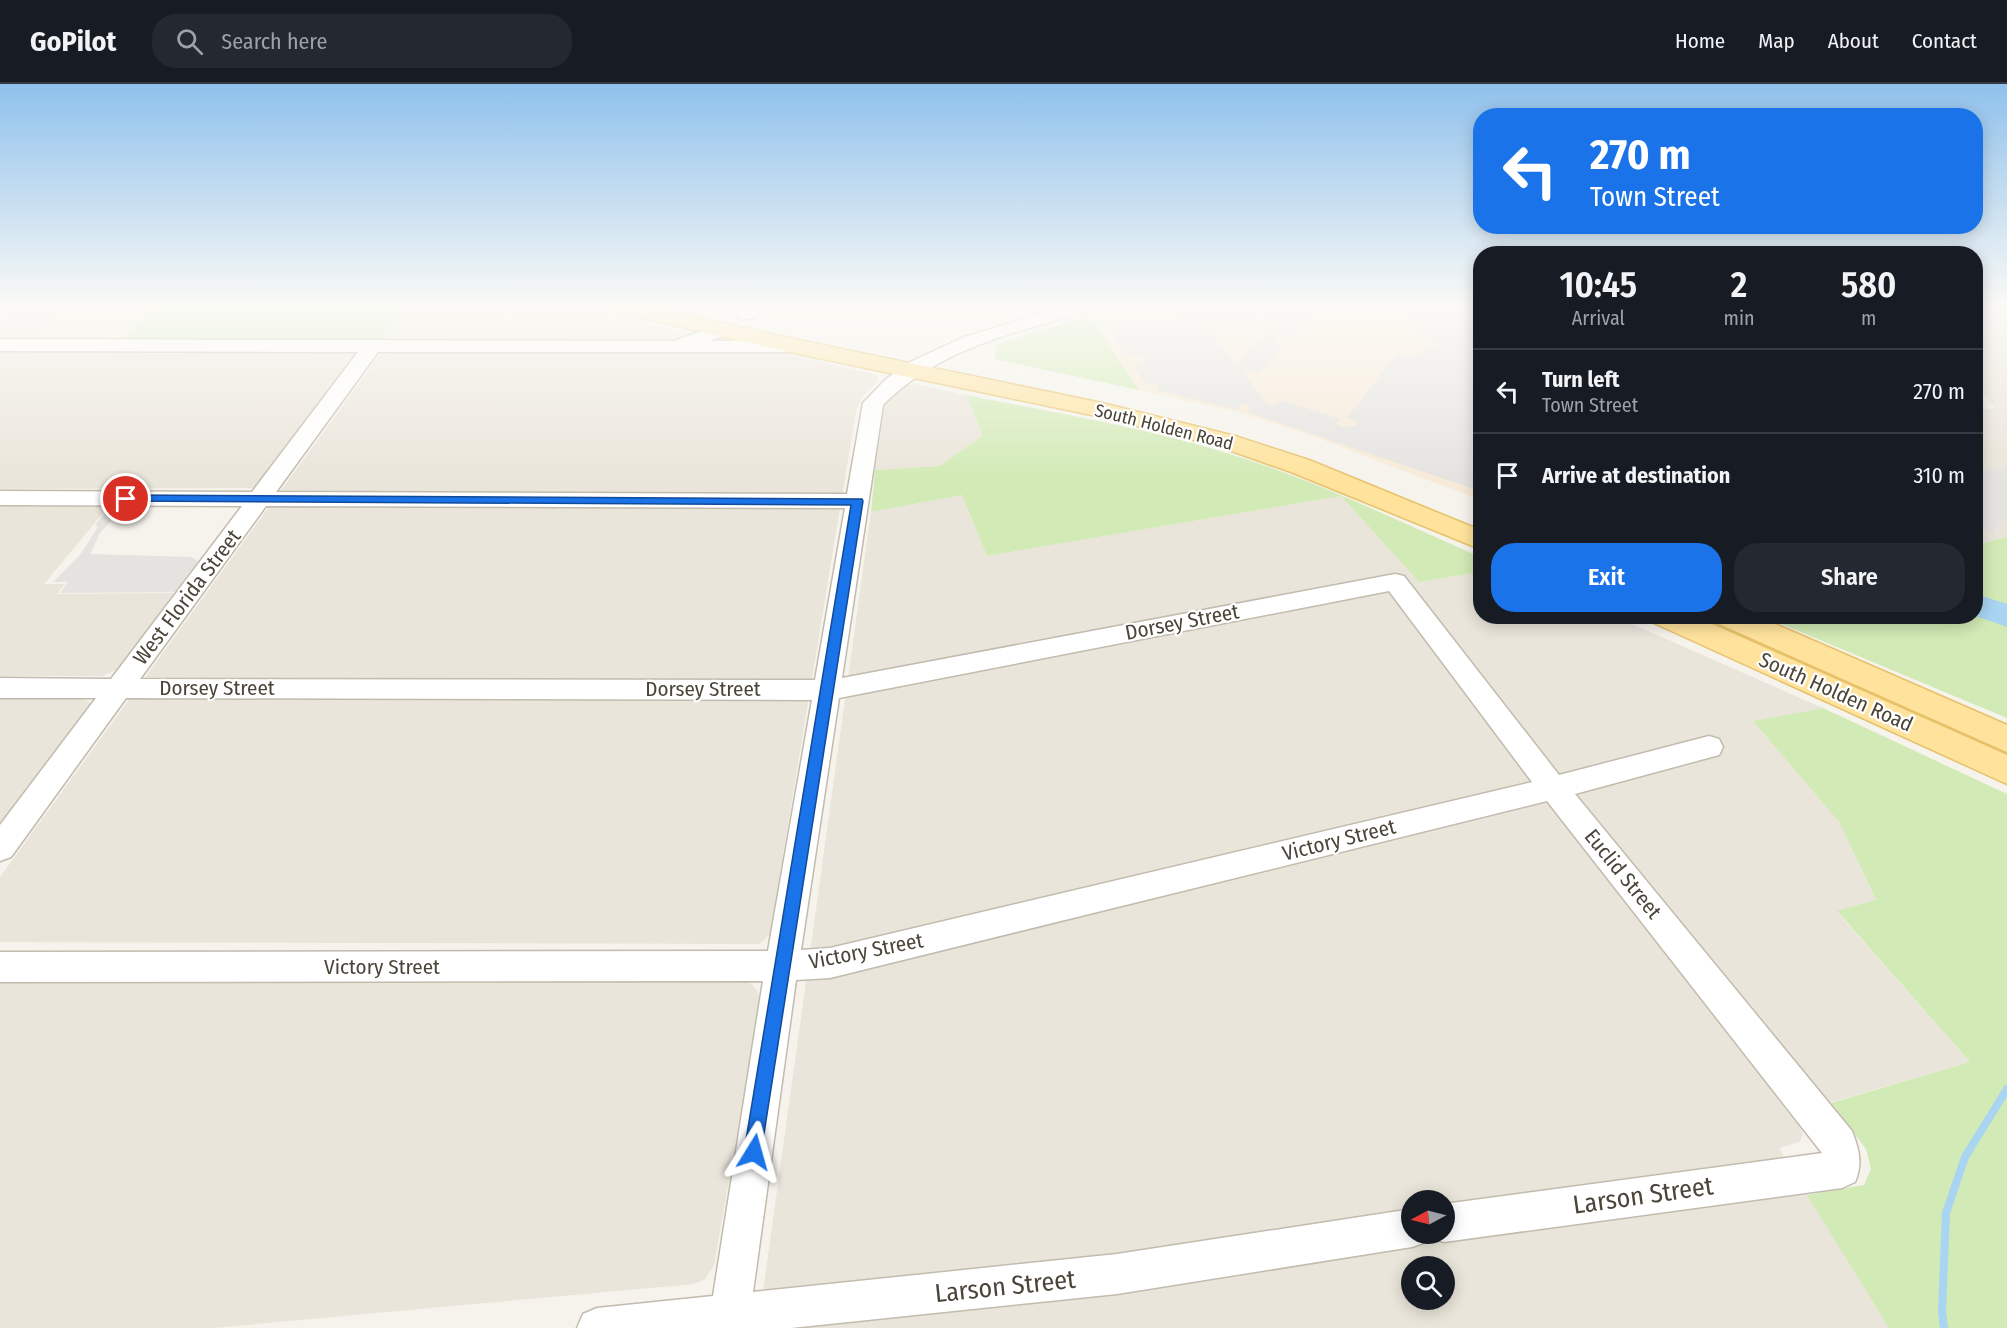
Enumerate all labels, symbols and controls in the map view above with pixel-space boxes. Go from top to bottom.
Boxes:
search box [152,14,572,68]
text: GoPilot [30,25,116,58]
icon: search [173,25,206,58]
text: Search here [221,28,327,55]
text: Home [1675,28,1725,54]
text: Map [1758,28,1795,54]
text: About [1828,28,1879,54]
text: Contact [1912,28,1977,54]
text: 270 m [1590,130,1690,180]
icon: left [1491,132,1569,210]
text: Town Street [1590,181,1720,213]
text: 10:45 [1559,263,1637,307]
text: 2 [1731,263,1747,307]
text: 580 [1841,263,1897,307]
text: Arrival [1572,306,1625,330]
text: min [1724,306,1755,330]
text: m [1861,306,1876,330]
text: Turn left [1542,366,1620,393]
icon: left [1491,375,1524,408]
text: 270 m [1913,378,1965,405]
text: Town Street [1542,393,1638,417]
street label: South Holden Road [1092,399,1236,455]
icon: arrive [1491,459,1524,492]
text: Arrive at destination [1542,462,1730,489]
text: 310 m [1913,462,1965,489]
pin [100,473,151,524]
icon: arrive [109,482,142,515]
street label: West Florida Street [128,524,246,670]
button: Exit [1491,543,1722,612]
button: Share [1734,543,1965,612]
street label: Dorsey Street [1123,598,1241,646]
street label: South Holden Road [1755,646,1917,738]
street label: Dorsey Street [159,675,275,701]
street label: Dorsey Street [645,676,761,702]
street label: Victory Street [1280,813,1398,867]
street label: Euclid Street [1579,824,1667,924]
street label: Victory Street [807,927,925,975]
street label: Victory Street [324,954,440,980]
position arrow [722,1120,786,1184]
street label: Larson Street [1571,1170,1716,1221]
north arrow [1401,1190,1455,1244]
map controls [1401,1190,1455,1310]
button: search [1401,1256,1455,1310]
street label: Larson Street [933,1264,1077,1309]

